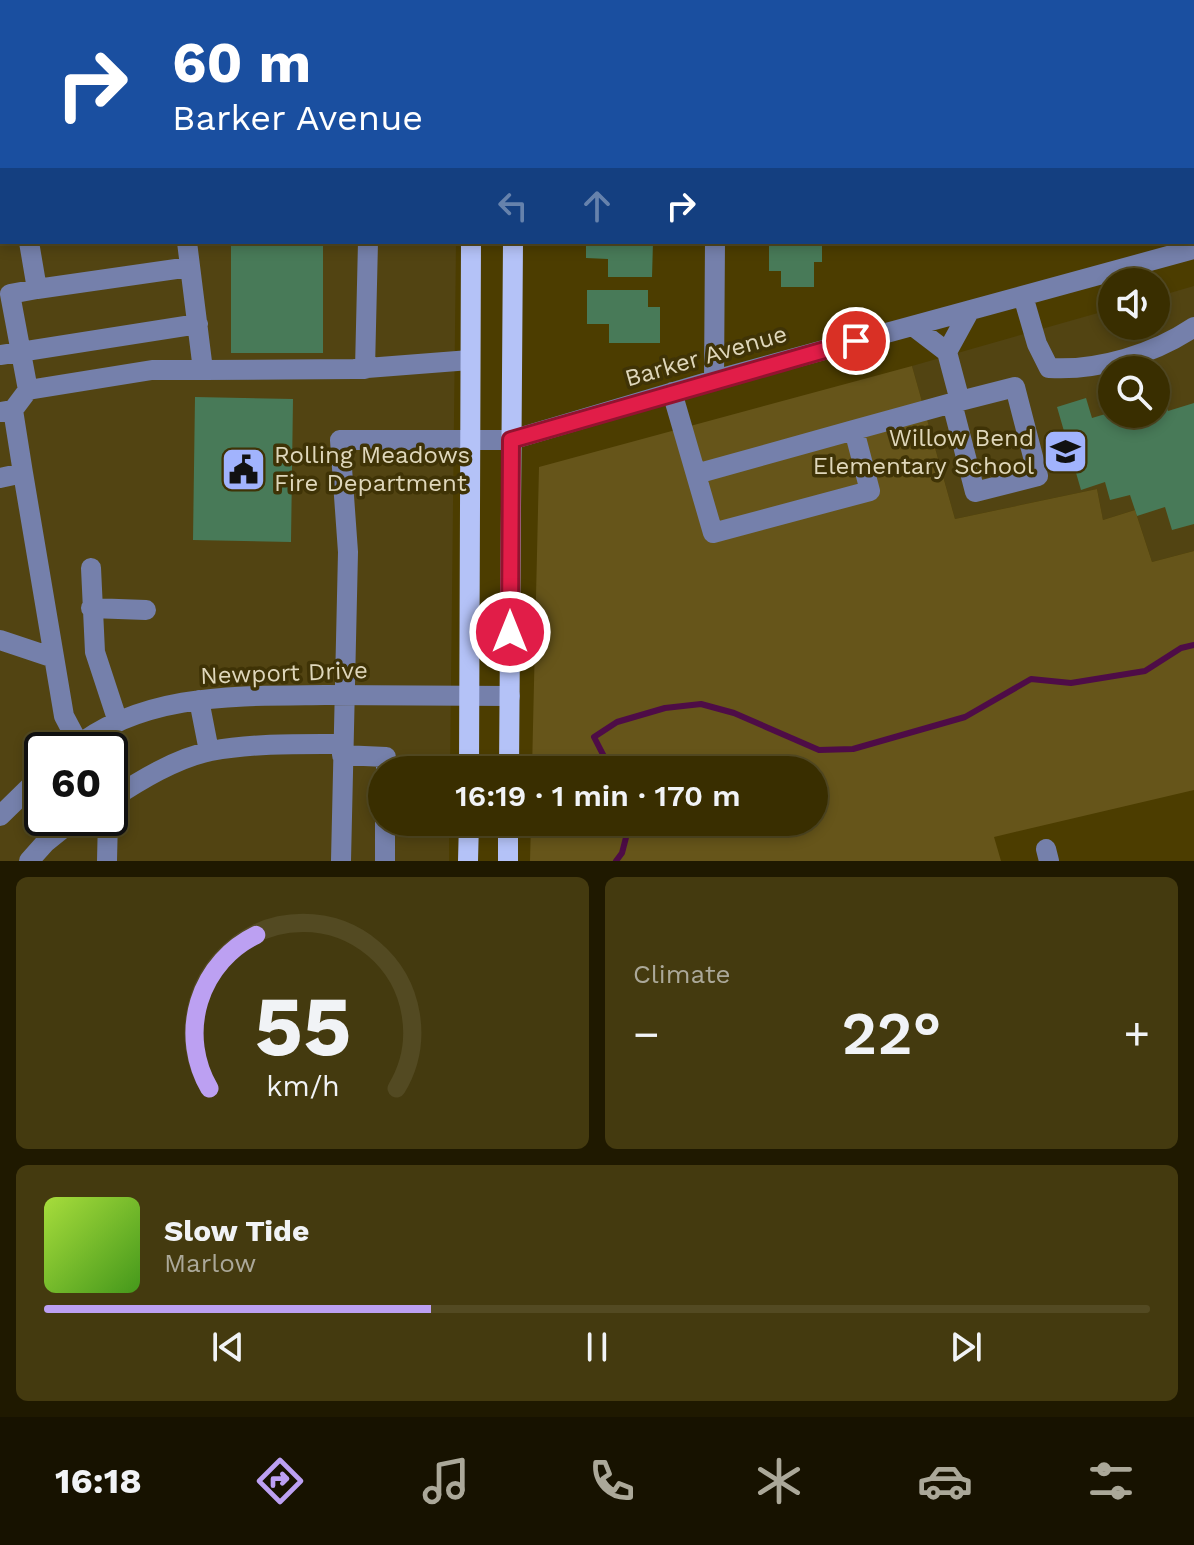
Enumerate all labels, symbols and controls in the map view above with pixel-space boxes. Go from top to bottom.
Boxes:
text: 60 m [172,30,311,96]
icon: right [40,32,144,136]
text: Barker Avenue [172,97,423,139]
icon: left [491,184,535,228]
icon: ahead [575,184,619,228]
icon: right [659,184,703,228]
map controls [1098,268,1170,428]
button: sound [1098,268,1170,340]
pin [822,307,890,375]
street label: Barker Avenue [622,319,790,393]
icon: arrive [834,319,878,363]
button: search [1098,356,1170,428]
place label: Willow Bend Elementary School [813,424,1035,480]
school or university icon: Willow Bend Elementary School [1041,428,1089,476]
place label: Rolling Meadows Fire Department [274,441,470,497]
public building icon: Rolling Meadows Fire Department [219,445,267,493]
position arrow [468,590,552,674]
street label: Newport Drive [200,656,368,690]
speed limit sign: 60 [24,732,128,836]
text: 16:19 · 1 min · 170 m [455,778,741,813]
text: Climate [633,959,731,989]
text: 55 [254,978,351,1075]
text: 22° [842,998,941,1069]
text: − [633,1008,660,1060]
text: + [1123,1008,1150,1060]
text: km/h [266,1069,339,1103]
text: Slow Tide [164,1213,309,1248]
text: Marlow [164,1248,256,1278]
icon: previous [206,1325,250,1369]
icon: pause [575,1325,619,1369]
icon: next [944,1325,988,1369]
icon: directions [252,1453,308,1509]
icon: music [418,1453,474,1509]
icon: phone [584,1453,640,1509]
icon: climate [751,1453,807,1509]
icon: car [917,1453,973,1509]
icon: filters [1083,1453,1139,1509]
text: 16:18 [55,1460,142,1502]

